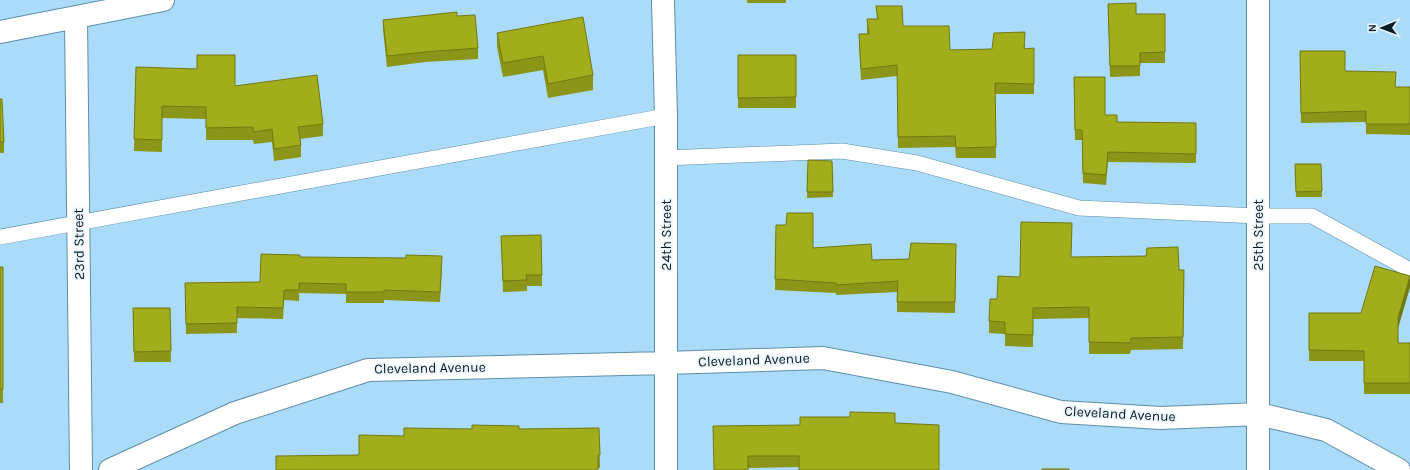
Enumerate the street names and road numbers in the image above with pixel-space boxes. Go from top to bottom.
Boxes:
street label: 24th Street [658,199,675,271]
street label: 25th Street [1250,199,1267,271]
street label: 23rd Street [70,208,88,280]
street label: Cleveland Avenue [698,350,810,370]
street label: Cleveland Avenue [374,359,486,377]
street label: Cleveland Avenue [1064,403,1176,425]

